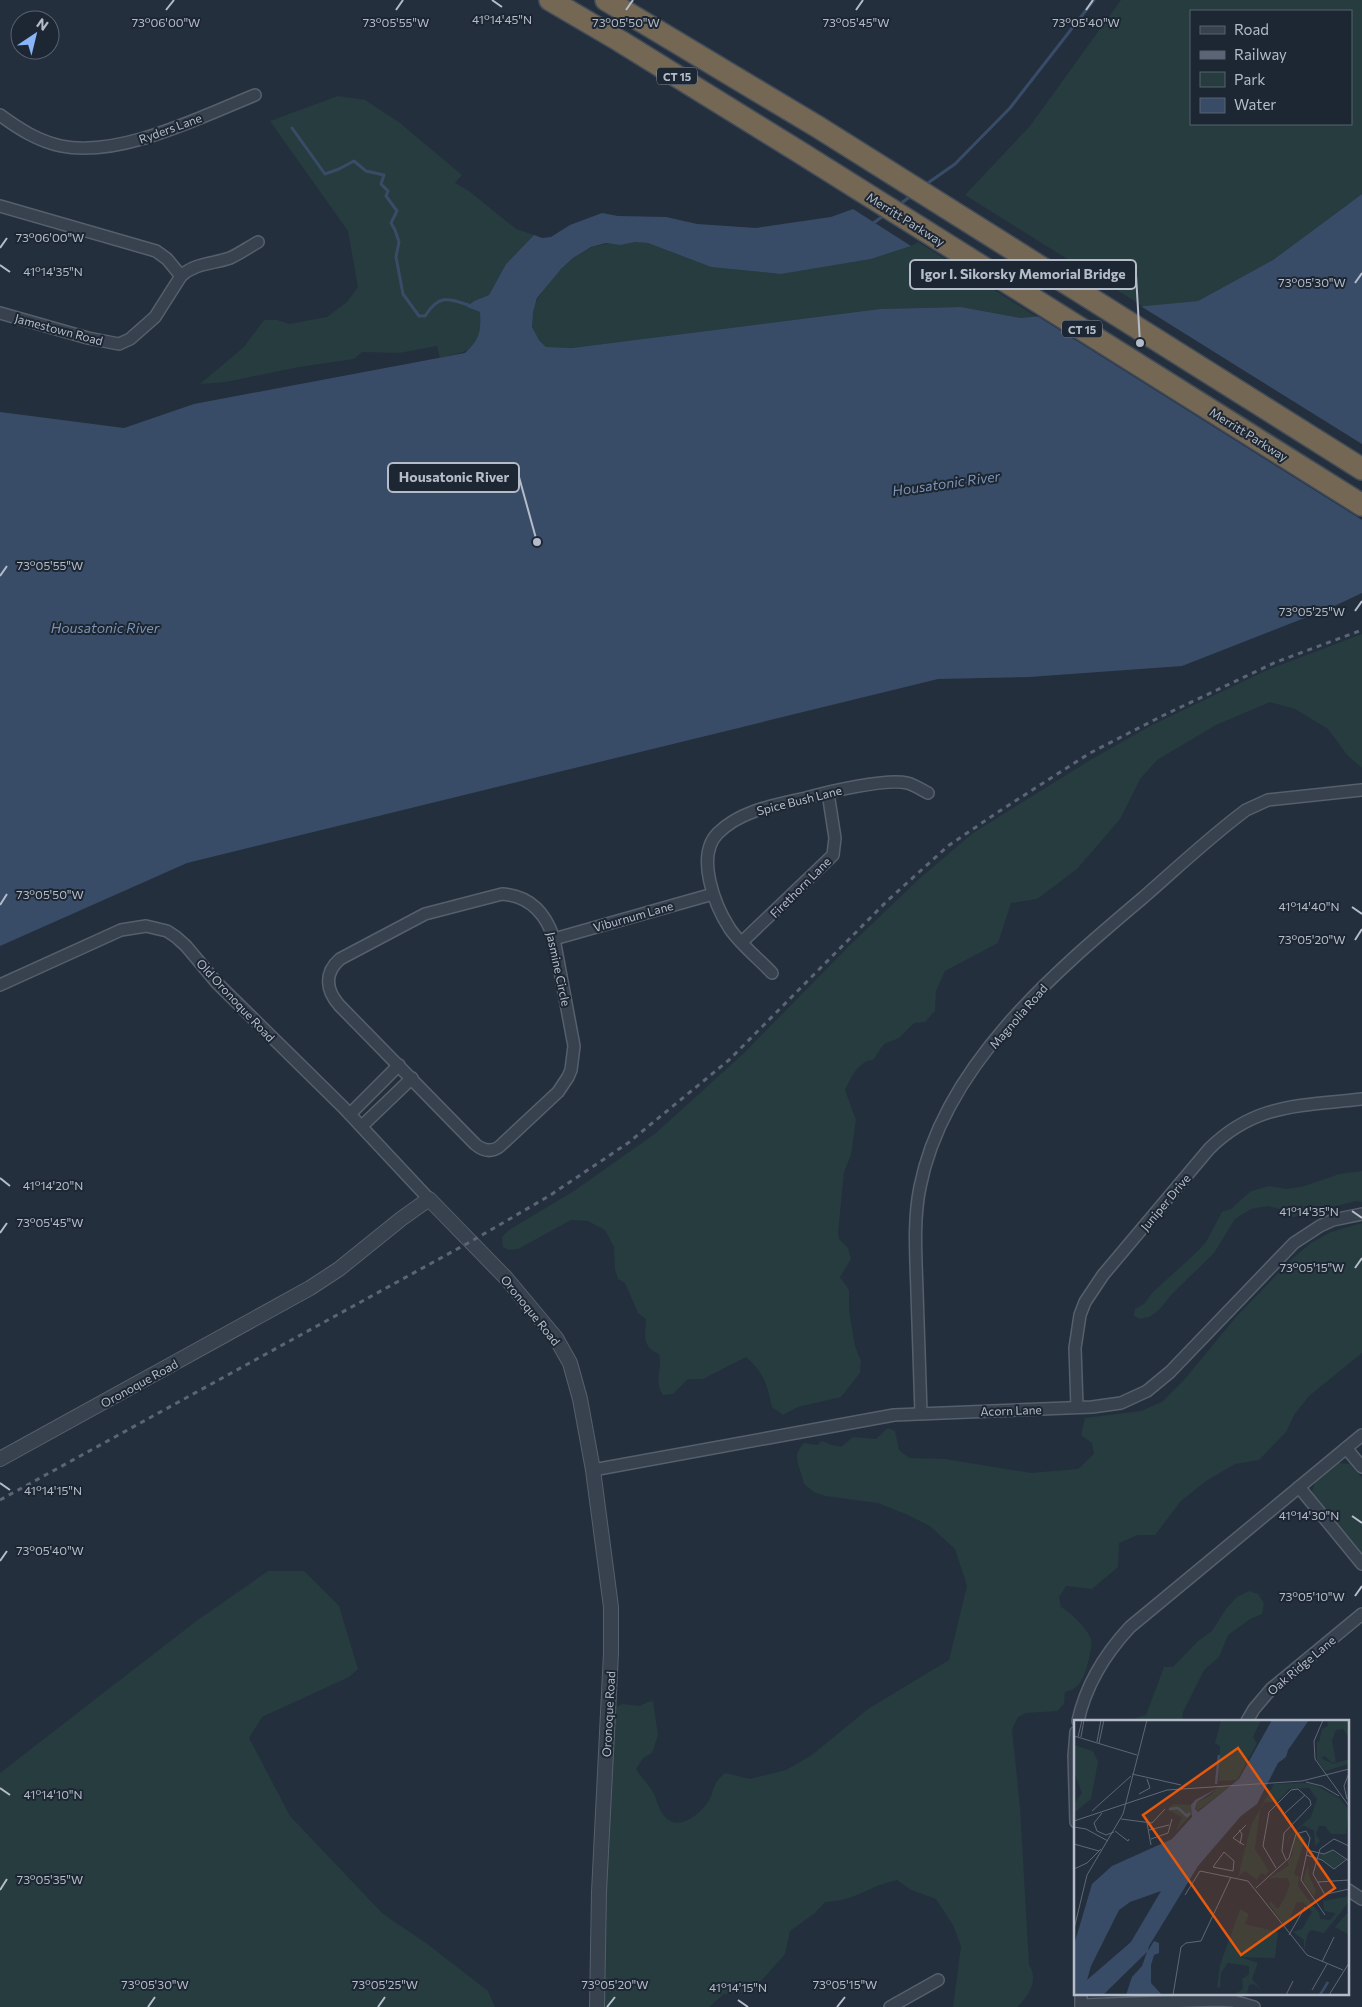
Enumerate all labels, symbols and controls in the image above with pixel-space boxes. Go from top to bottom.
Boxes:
north arrow [10,10,60,60]
legend [1190,10,1352,125]
text: 41°14'45"N [472,12,532,26]
text: N [34,14,52,34]
text: 73°06'00"W [132,15,200,29]
text: 73°05'55"W [363,15,429,29]
text: 73°05'50"W [592,15,660,29]
text: 73°05'45"W [823,15,889,29]
text: 73°05'40"W [1052,15,1120,29]
text: Road [1234,20,1269,38]
text: Railway [1234,45,1287,63]
road number: CT 15 [657,68,697,84]
text: Park [1234,70,1265,88]
text: Water [1234,95,1276,113]
street label: Ryders Lane [137,110,203,146]
street label: Merritt Parkway [864,189,948,249]
text: 73°06'00"W [16,230,84,244]
callout: Igor I. Sikorsky Memorial Bridge [910,260,1136,289]
text: 41°14'35"N [23,264,83,278]
text: Igor I. Sikorsky Memorial Bridge [920,265,1126,282]
text: 73°05'30"W [1278,275,1346,289]
street label: Jamestown Road [13,311,105,348]
road number: CT 15 [1062,320,1102,338]
street label: Merritt Parkway [1207,404,1291,464]
callout: Housatonic River [388,463,519,492]
water label: Housatonic River [891,467,1001,499]
text: Housatonic River [399,468,509,485]
text: 73°05'55"W [17,558,83,572]
text: 73°05'25"W [1279,604,1345,618]
water label: Housatonic River [51,619,160,636]
street label: Spice Bush Lane [755,783,843,817]
street label: Firethorn Lane [767,854,833,920]
text: 73°05'50"W [16,887,84,901]
street label: Viburnum Lane [591,898,675,934]
text: 41°14'40"N [1278,899,1340,913]
street label: Jasmine Circle [543,931,574,1008]
text: 73°05'20"W [1278,932,1346,946]
street label: Old Oronoque Road [194,956,278,1044]
street label: Magnolia Road [986,981,1050,1051]
street label: Juniper Drive [1137,1171,1194,1234]
text: 41°14'20"N [23,1178,83,1192]
text: 41°14'35"N [1279,1204,1339,1218]
text: 73°05'45"W [17,1215,83,1229]
text: 73°05'15"W [1280,1260,1344,1274]
street label: Oronoque Road [499,1272,564,1348]
street label: Oronoque Road [98,1356,180,1410]
street label: Acorn Lane [980,1402,1042,1418]
text: 41°14'15"N [24,1483,82,1497]
text: 41°14'30"N [1279,1508,1339,1522]
text: 73°05'40"W [16,1543,84,1557]
text: 73°05'10"W [1279,1589,1345,1603]
street label: Oak Ridge Lane [1264,1633,1338,1697]
street label: Oronoque Road [599,1671,617,1757]
inset map [1074,1720,1350,1994]
text: 41°14'10"N [24,1787,82,1801]
text: 73°05'35"W [17,1872,83,1886]
text: 73°05'30"W [121,1977,189,1991]
text: 73°05'25"W [352,1977,418,1991]
text: 73°05'20"W [581,1977,649,1991]
text: 73°05'15"W [813,1977,877,1991]
text: 41°14'15"N [709,1980,767,1994]

